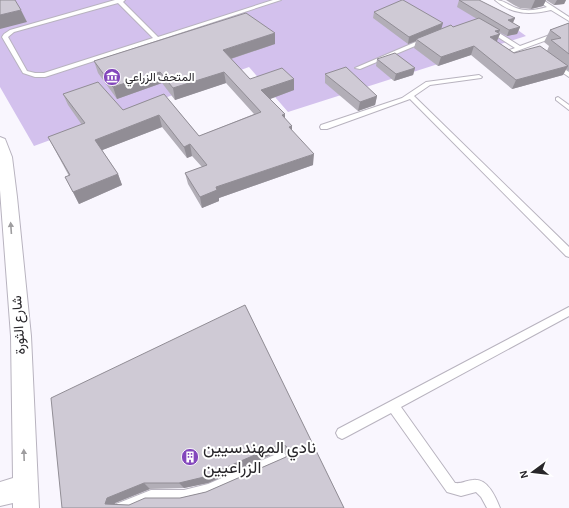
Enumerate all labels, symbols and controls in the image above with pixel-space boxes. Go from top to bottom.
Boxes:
museum icon: المتحف الزراعي [102,67,122,87]
place label: المتحف الزراعي [125,71,195,87]
one-way arrow [8,221,15,234]
street label: شارع الثورة [10,295,31,355]
place label: نادي المهندسيين الزراعيين [203,439,316,478]
building icon: نادي المهندسيين الزراعيين [180,447,200,467]
one-way arrow [21,448,27,461]
north arrow [513,452,553,492]
text: N [518,469,530,480]

